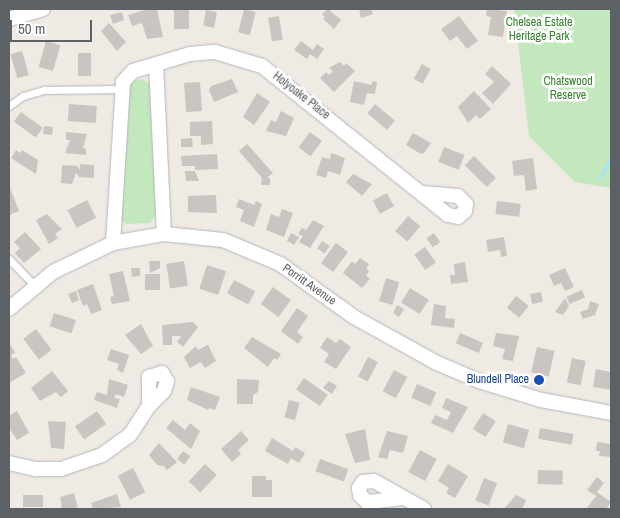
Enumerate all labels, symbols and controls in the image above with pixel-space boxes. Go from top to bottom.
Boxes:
scale bar [12,10,95,42]
park label: Chelsea Estate Heritage Park [506,16,572,44]
text: 50 m [18,18,45,39]
street label: Holyoake Place [270,69,332,123]
park label: Chatswood Reserve [543,75,593,103]
street label: Porritt Avenue [279,261,339,309]
place label: Blundell Place [467,373,529,387]
marker: Blundell Place [533,374,545,386]

